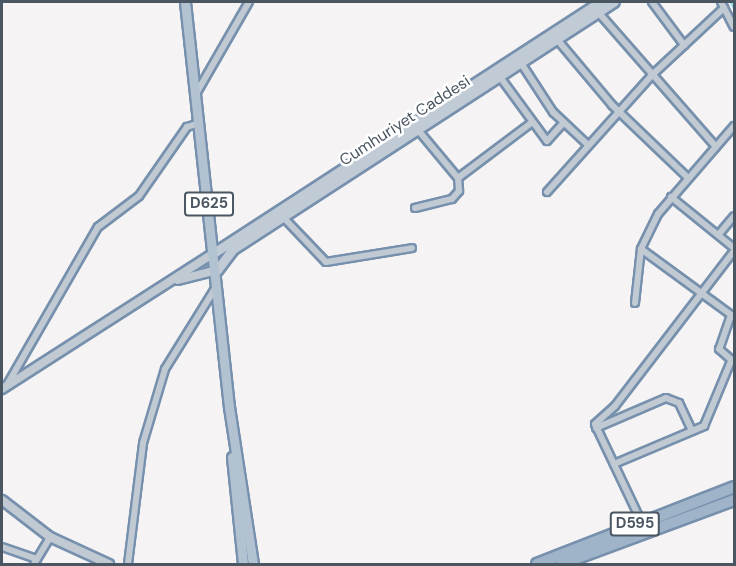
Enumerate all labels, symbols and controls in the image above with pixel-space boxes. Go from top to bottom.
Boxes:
street label: Cumhuriyet Caddesi [336,72,474,170]
road number: D625 [184,192,234,216]
road number: D595 [610,512,660,536]

